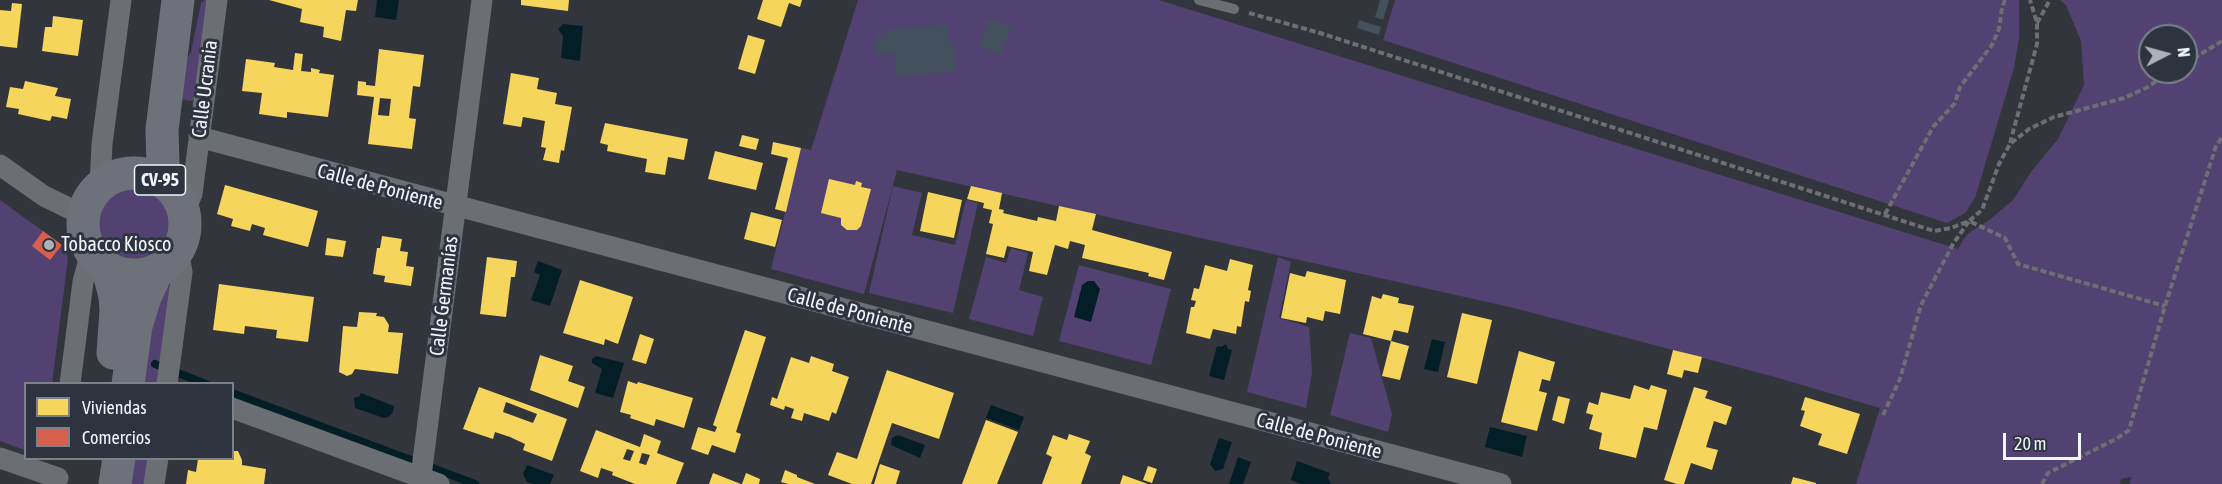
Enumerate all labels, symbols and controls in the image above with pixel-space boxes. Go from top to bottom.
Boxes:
north arrow [2138,24,2198,84]
street label: Calle Ucrania [187,39,223,139]
text: N [2174,47,2193,58]
street label: Calle de Poniente [315,159,445,215]
road number: CV-95 [134,165,186,195]
place label: Tobacco Kiosco [61,233,171,257]
street label: Calle Germanías [425,235,463,357]
marker: Tobacco Kiosco [42,238,56,252]
street label: Calle de Poniente [785,283,915,339]
legend [24,382,234,460]
text: Viviendas [82,397,147,418]
street label: Calle de Poniente [1254,408,1384,464]
scale bar [2006,421,2084,459]
text: Comercios [82,427,151,448]
text: 20 m [2014,433,2046,454]

